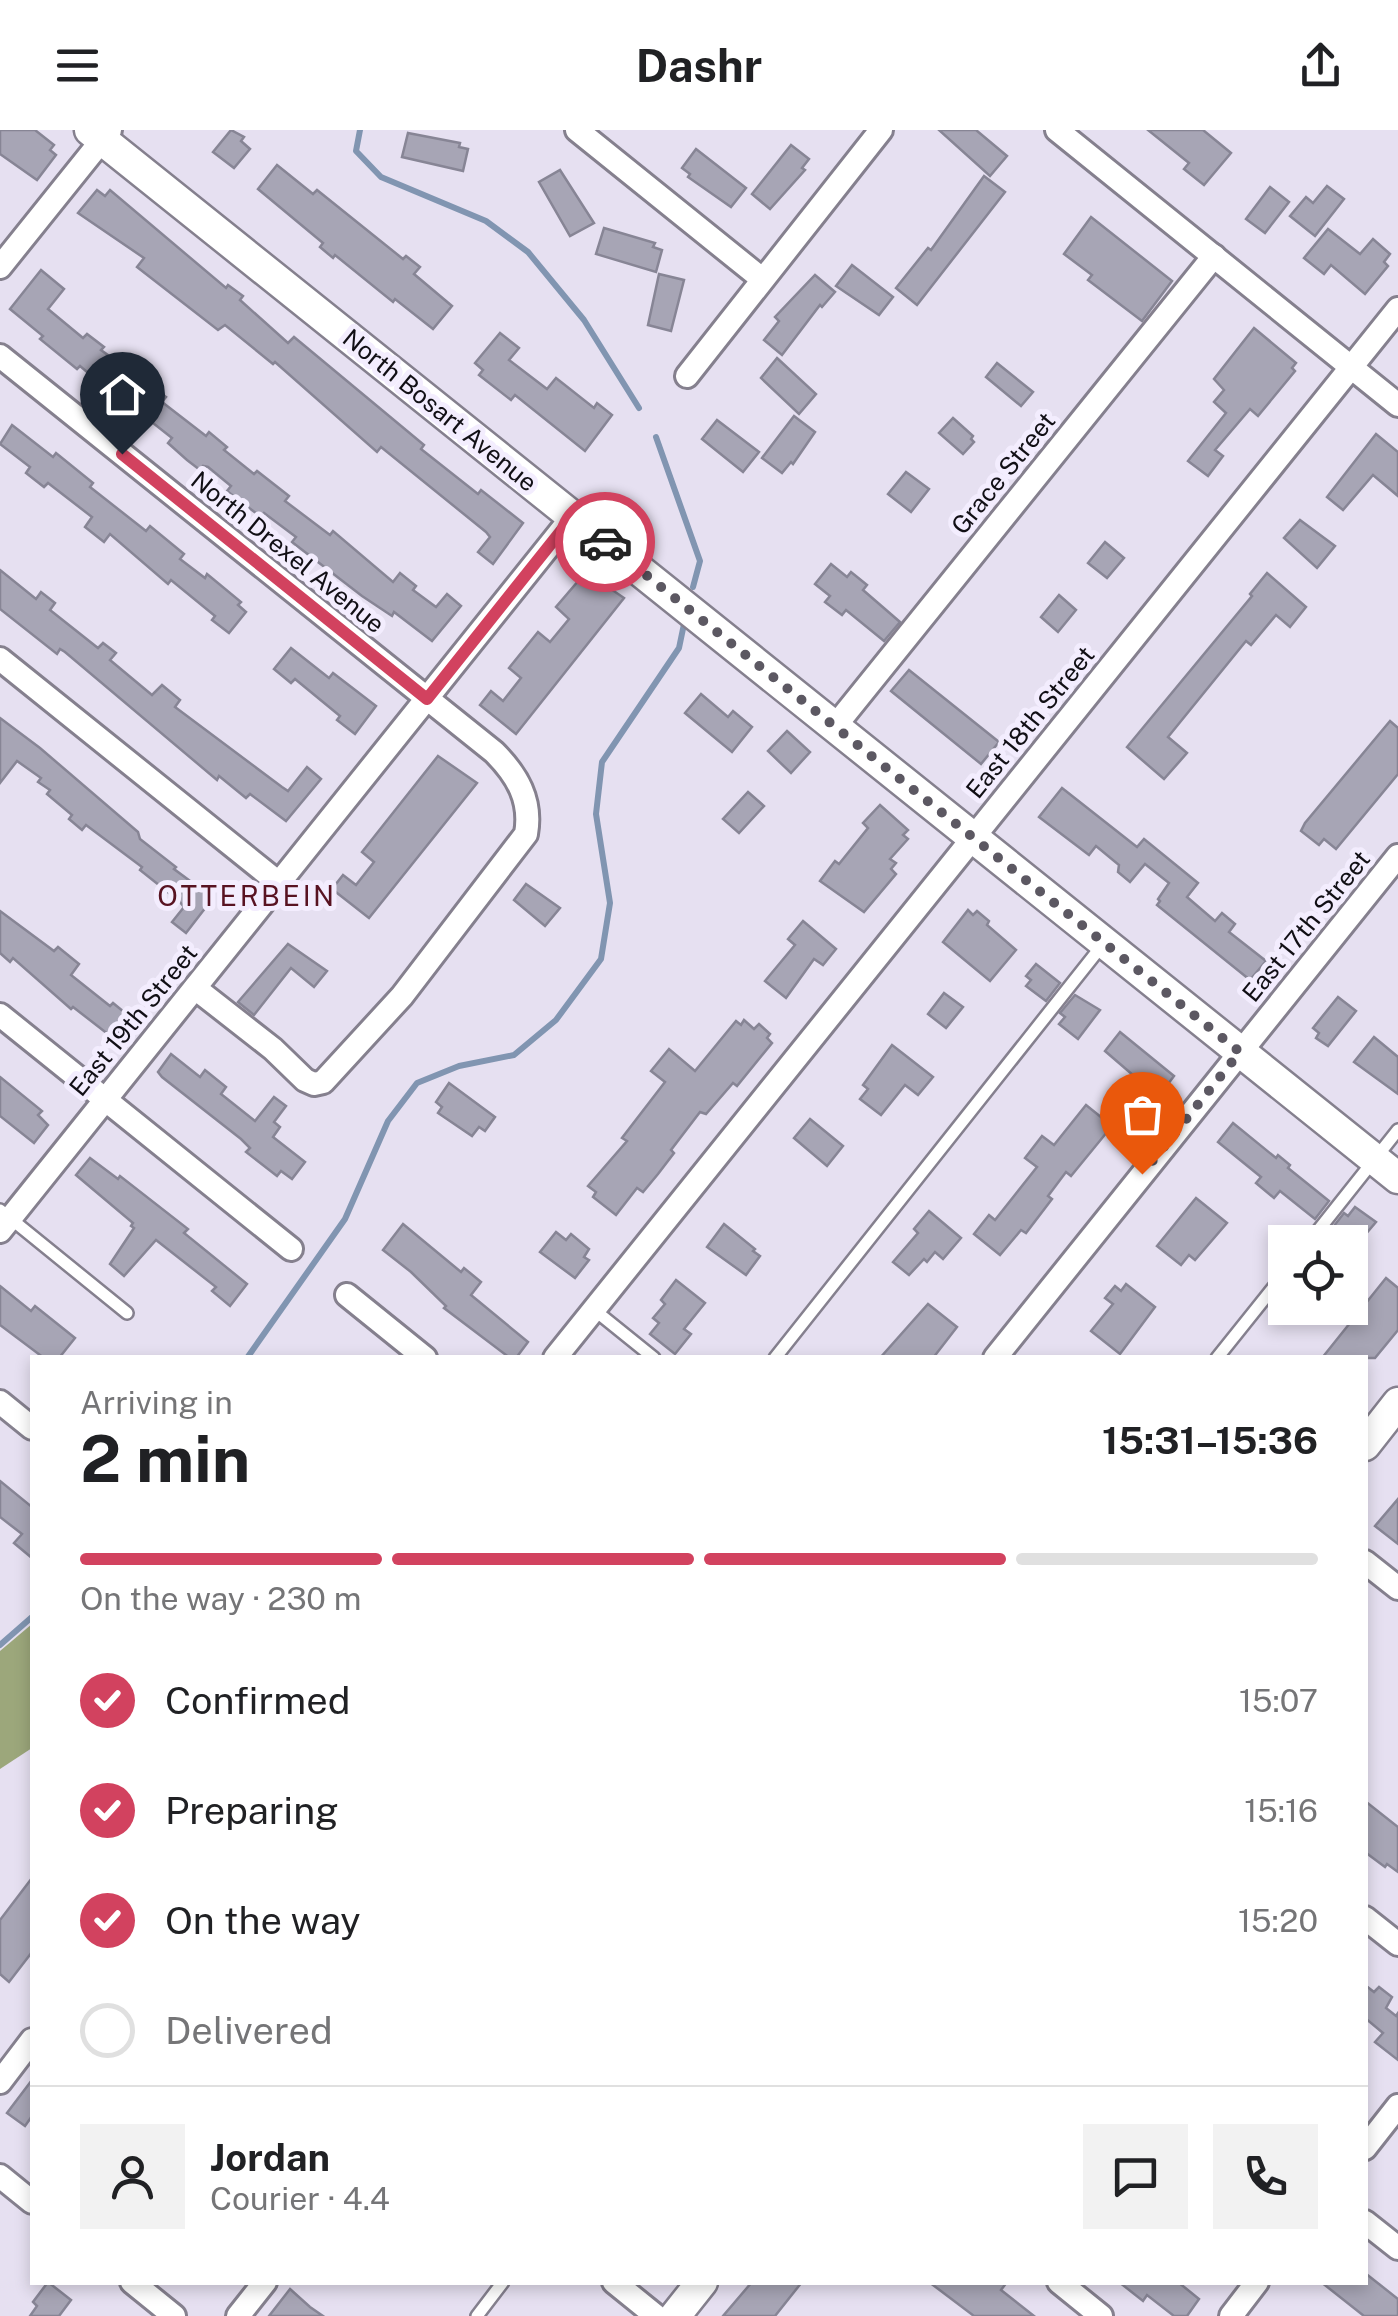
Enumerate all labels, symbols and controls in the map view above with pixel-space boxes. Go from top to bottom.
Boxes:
icon: menu [50,38,105,93]
icon: share [1293,38,1348,93]
text: Dashr [636,39,762,92]
street label: North Bosart Avenue [337,323,543,497]
pin [80,352,165,455]
icon: home [95,367,150,422]
street label: Grace Street [945,406,1061,540]
street label: North Drexel Avenue [185,465,391,639]
courier [555,492,655,592]
icon: car [578,515,633,570]
street label: East 18th Street [960,640,1100,804]
street label: East 17th Street [1236,844,1376,1008]
district label: OTTERBEIN [157,879,337,912]
street label: East 19th Street [63,938,203,1102]
pin [1100,1072,1185,1175]
icon: bag [1115,1087,1170,1142]
map controls [1268,1225,1368,1325]
button: locate [1268,1225,1368,1325]
text: Arriving in [80,1384,233,1421]
text: 15:31–15:36 [1102,1418,1318,1463]
text: 2 min [80,1420,250,1497]
text: On the way · 230 m [80,1580,361,1617]
icon: check [80,1673,135,1728]
text: Confirmed [165,1678,350,1723]
text: 15:07 [1239,1682,1318,1719]
icon: check [80,1783,135,1838]
text: Preparing [165,1788,339,1833]
text: 15:16 [1244,1792,1318,1829]
icon: check [80,1893,135,1948]
text: On the way [165,1898,361,1943]
text: 15:20 [1238,1902,1318,1939]
text: Delivered [165,2008,333,2053]
button: person [80,2124,185,2229]
button: chat [1083,2124,1188,2229]
button: phone [1213,2124,1318,2229]
text: Jordan [210,2135,330,2180]
text: Courier · 4.4 [210,2180,390,2217]

